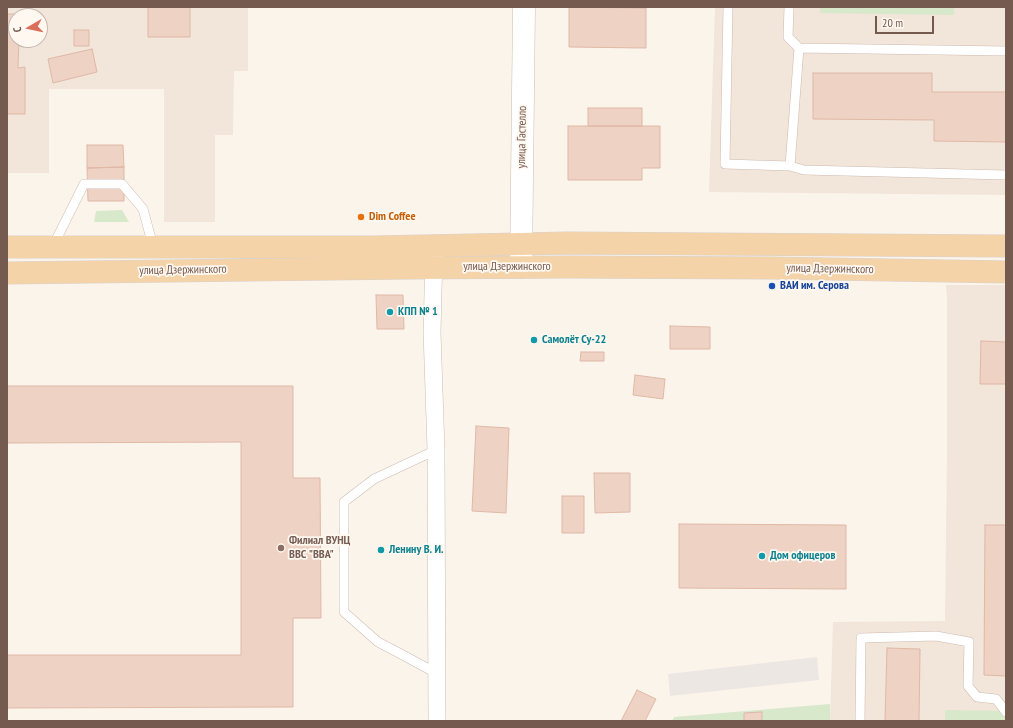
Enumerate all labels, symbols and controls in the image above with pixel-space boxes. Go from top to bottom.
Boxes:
north arrow [8,8,48,48]
scale bar [877,8,936,34]
text: 20 m [882,15,903,30]
text: С [10,26,24,33]
street label: улица Гастелло [514,106,530,168]
place label: Dim Coffee [369,210,416,224]
marker: Dim Coffee [356,212,366,222]
street label: улица Дзержинского [463,260,551,274]
street label: улица Дзержинского [786,261,874,277]
street label: улица Дзержинского [139,262,227,278]
place label: ВАИ им. Серова [780,279,849,293]
marker: ВАИ им. Серова [767,281,777,291]
place label: КПП № 1 [398,305,438,319]
marker: КПП № 1 [385,307,395,317]
place label: Самолёт Су-22 [542,333,606,347]
marker: Самолёт Су-22 [529,335,539,345]
place label: Филиал ВУНЦ ВВС "ВВА" [289,534,350,562]
marker: Филиал ВУНЦ ВВС "ВВА" [276,543,286,553]
place label: Ленину В. И. [389,543,444,557]
marker: Ленину В. И. [376,545,386,555]
place label: Дом офицеров [770,549,835,563]
marker: Дом офицеров [757,551,767,561]

